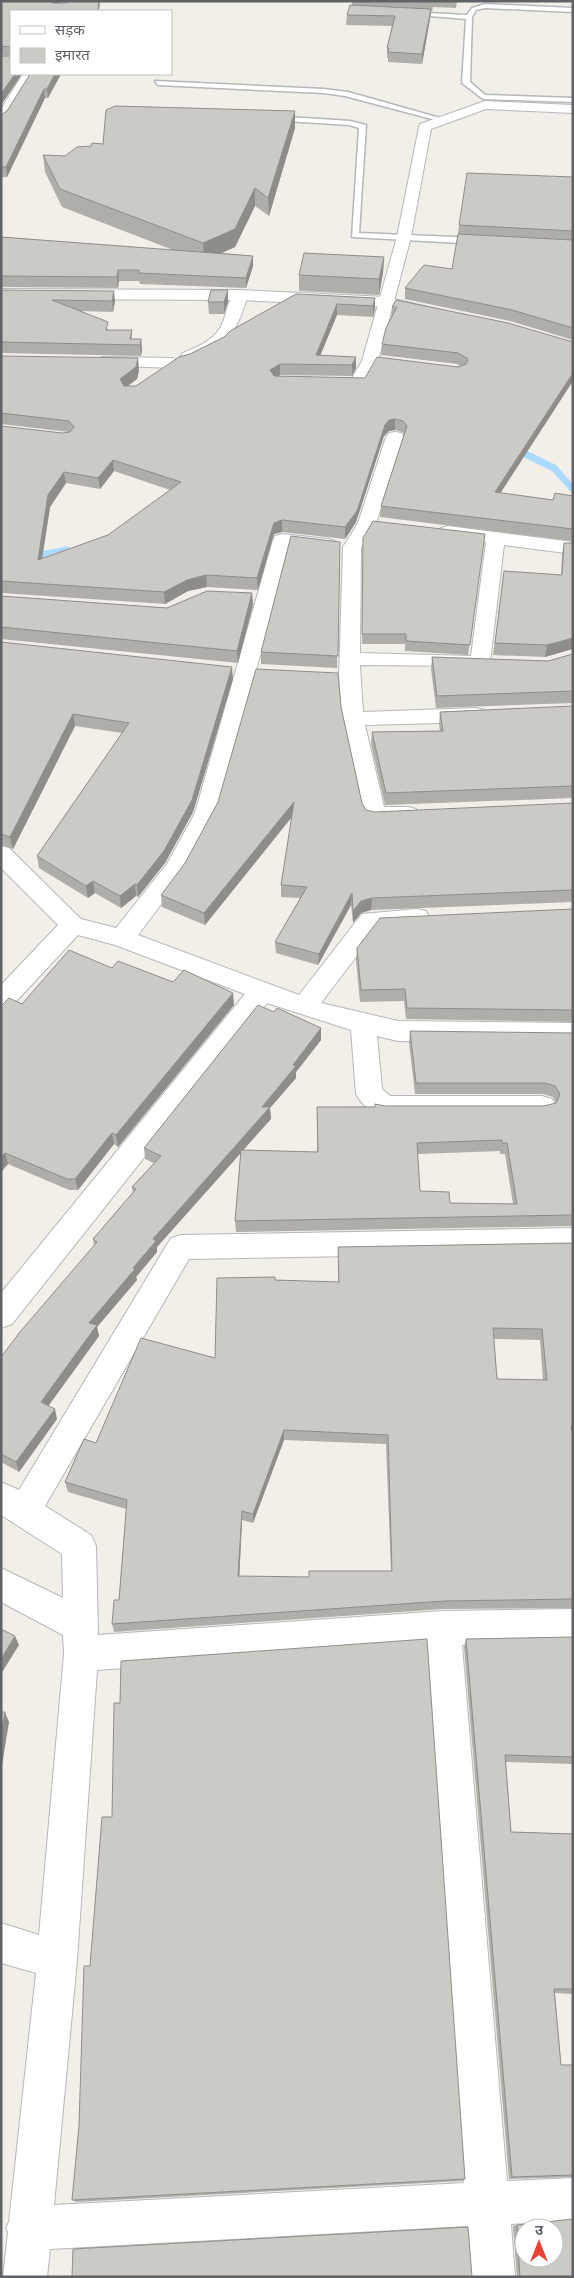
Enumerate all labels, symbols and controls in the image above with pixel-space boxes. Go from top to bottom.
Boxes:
legend [10,10,172,75]
text: सड़क [55,20,85,39]
text: इमारत [55,45,90,64]
north arrow [514,2218,564,2268]
text: उ [535,2221,544,2239]

